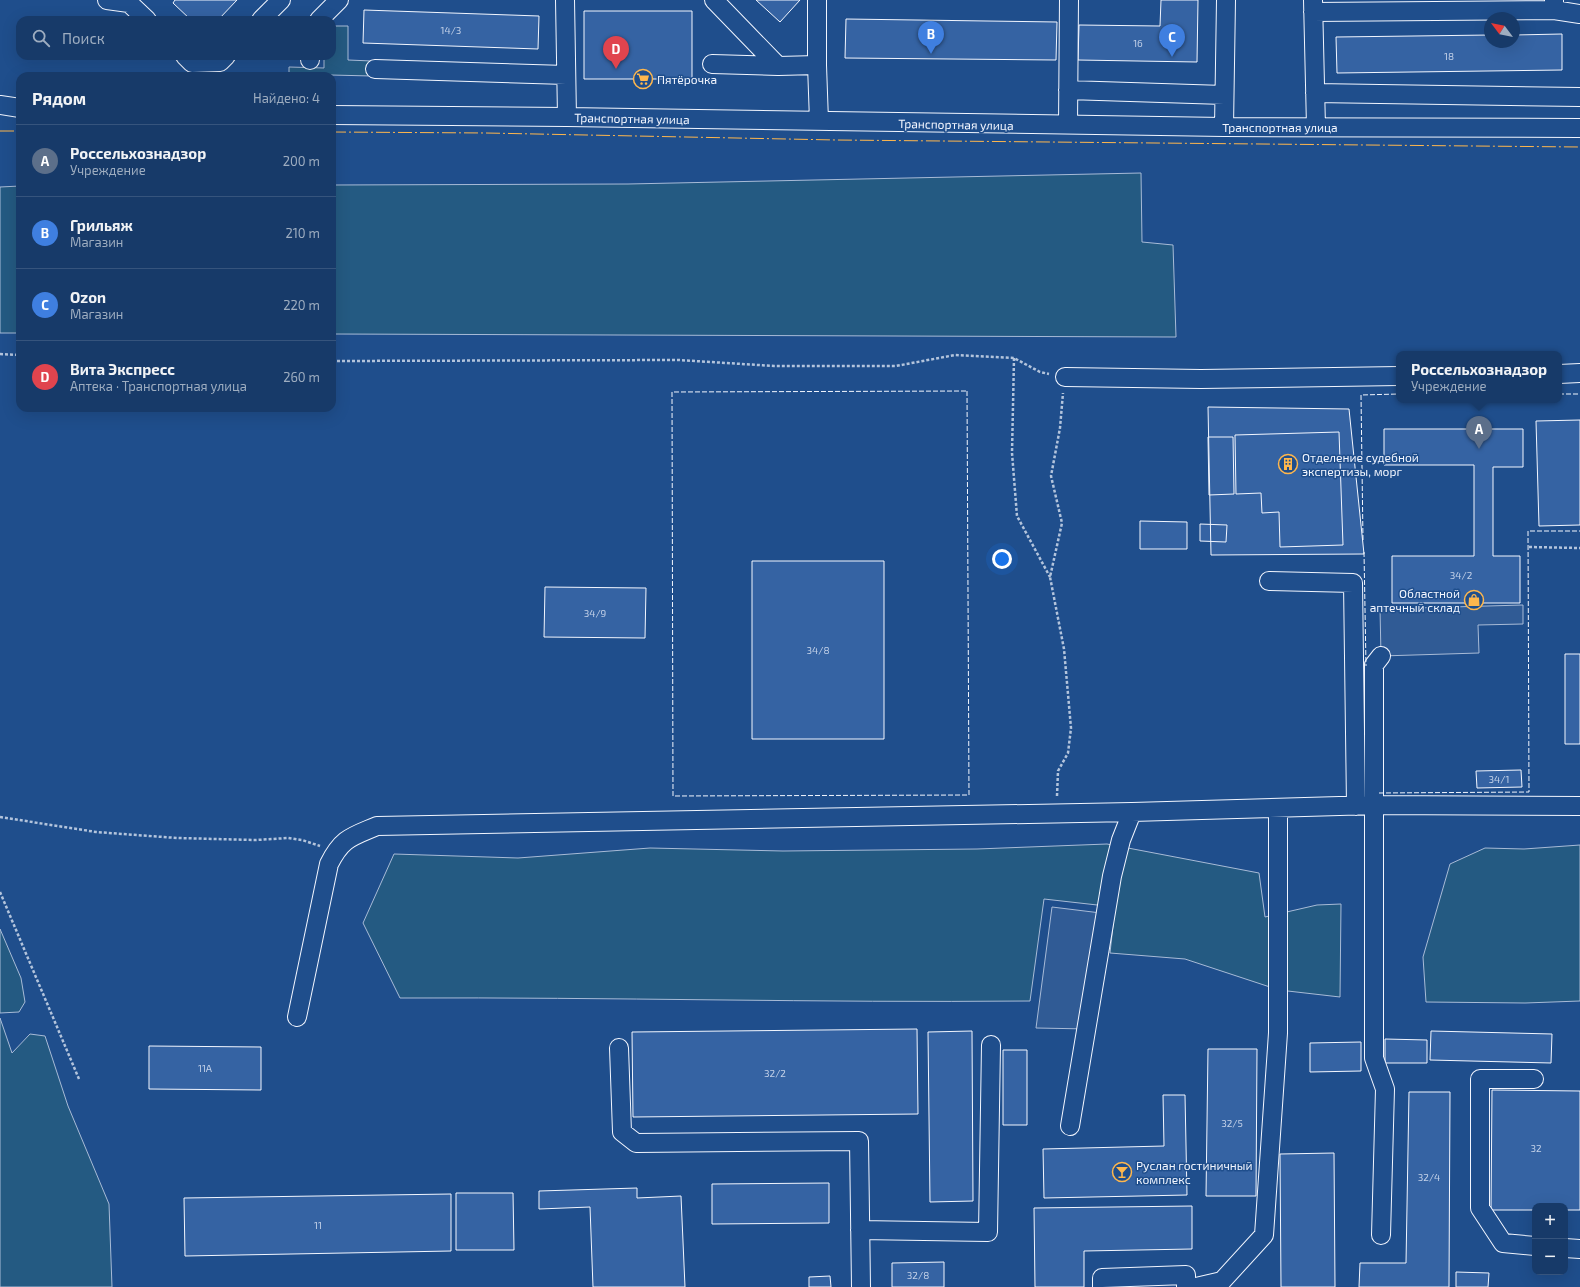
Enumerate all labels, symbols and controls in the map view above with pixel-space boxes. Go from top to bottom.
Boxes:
north arrow [1484,12,1520,48]
search box [16,16,336,60]
pin: B [918,21,944,54]
house number: 14/3 [441,24,461,36]
pin: C [1159,24,1185,57]
icon: search [30,27,52,49]
text: Поиск [62,29,105,47]
pin: D [603,36,629,69]
house number: 16 [1133,37,1143,49]
house number: 18 [1444,50,1454,62]
supermarket icon: Пятёрочка [632,68,654,90]
place label: Пятёрочка [657,72,717,86]
text: Рядом [32,88,86,108]
text: Найдено: 4 [253,90,320,106]
street label: Транспортная улица [574,110,690,127]
street label: Транспортная улица [898,116,1014,133]
street label: Транспортная улица [1222,120,1338,135]
text: Россельхознадзор [70,144,206,162]
text: A [41,153,49,169]
text: 200 m [283,153,320,169]
text: Учреждение [70,162,146,178]
text: Грильяж [70,216,133,234]
text: B [41,225,49,241]
text: 210 m [285,225,320,241]
text: Магазин [70,234,123,250]
text: Ozon [70,288,106,306]
text: C [41,297,49,313]
text: 220 m [283,297,320,313]
text: Магазин [70,306,123,322]
popup [1396,351,1562,403]
text: Вита Экспресс [70,360,175,378]
text: Россельхознадзор [1411,360,1547,378]
text: D [41,369,49,385]
text: 260 m [283,369,320,385]
text: Аптека · Транспортная улица [70,378,247,394]
text: Учреждение [1411,378,1487,394]
pin: A [1466,416,1492,449]
place label: Отделение судебной экспертизы, морг [1302,450,1419,478]
building icon: Отделение судебной экспертизы, морг [1277,453,1299,475]
your location [992,549,1012,569]
house number: 34/2 [1450,569,1473,581]
place label: Областной аптечный склад [1370,586,1460,614]
shop icon: Областной аптечный склад [1463,589,1485,611]
house number: 34/9 [584,607,607,619]
house number: 34/8 [807,644,829,656]
house number: 34/1 [1489,773,1509,785]
house number: 11А [198,1062,213,1074]
house number: 32/2 [764,1067,786,1079]
house number: 32/5 [1221,1117,1243,1129]
house number: 32 [1530,1142,1542,1154]
place label: Руслан гостиничный комплекс [1136,1158,1253,1186]
bar icon: Руслан гостиничный комплекс [1111,1161,1133,1183]
house number: 32/4 [1418,1171,1440,1183]
map controls [1532,1203,1568,1275]
button: + [1532,1203,1568,1239]
house number: 11 [314,1219,322,1231]
button: − [1532,1239,1568,1275]
house number: 32/8 [907,1269,929,1281]

